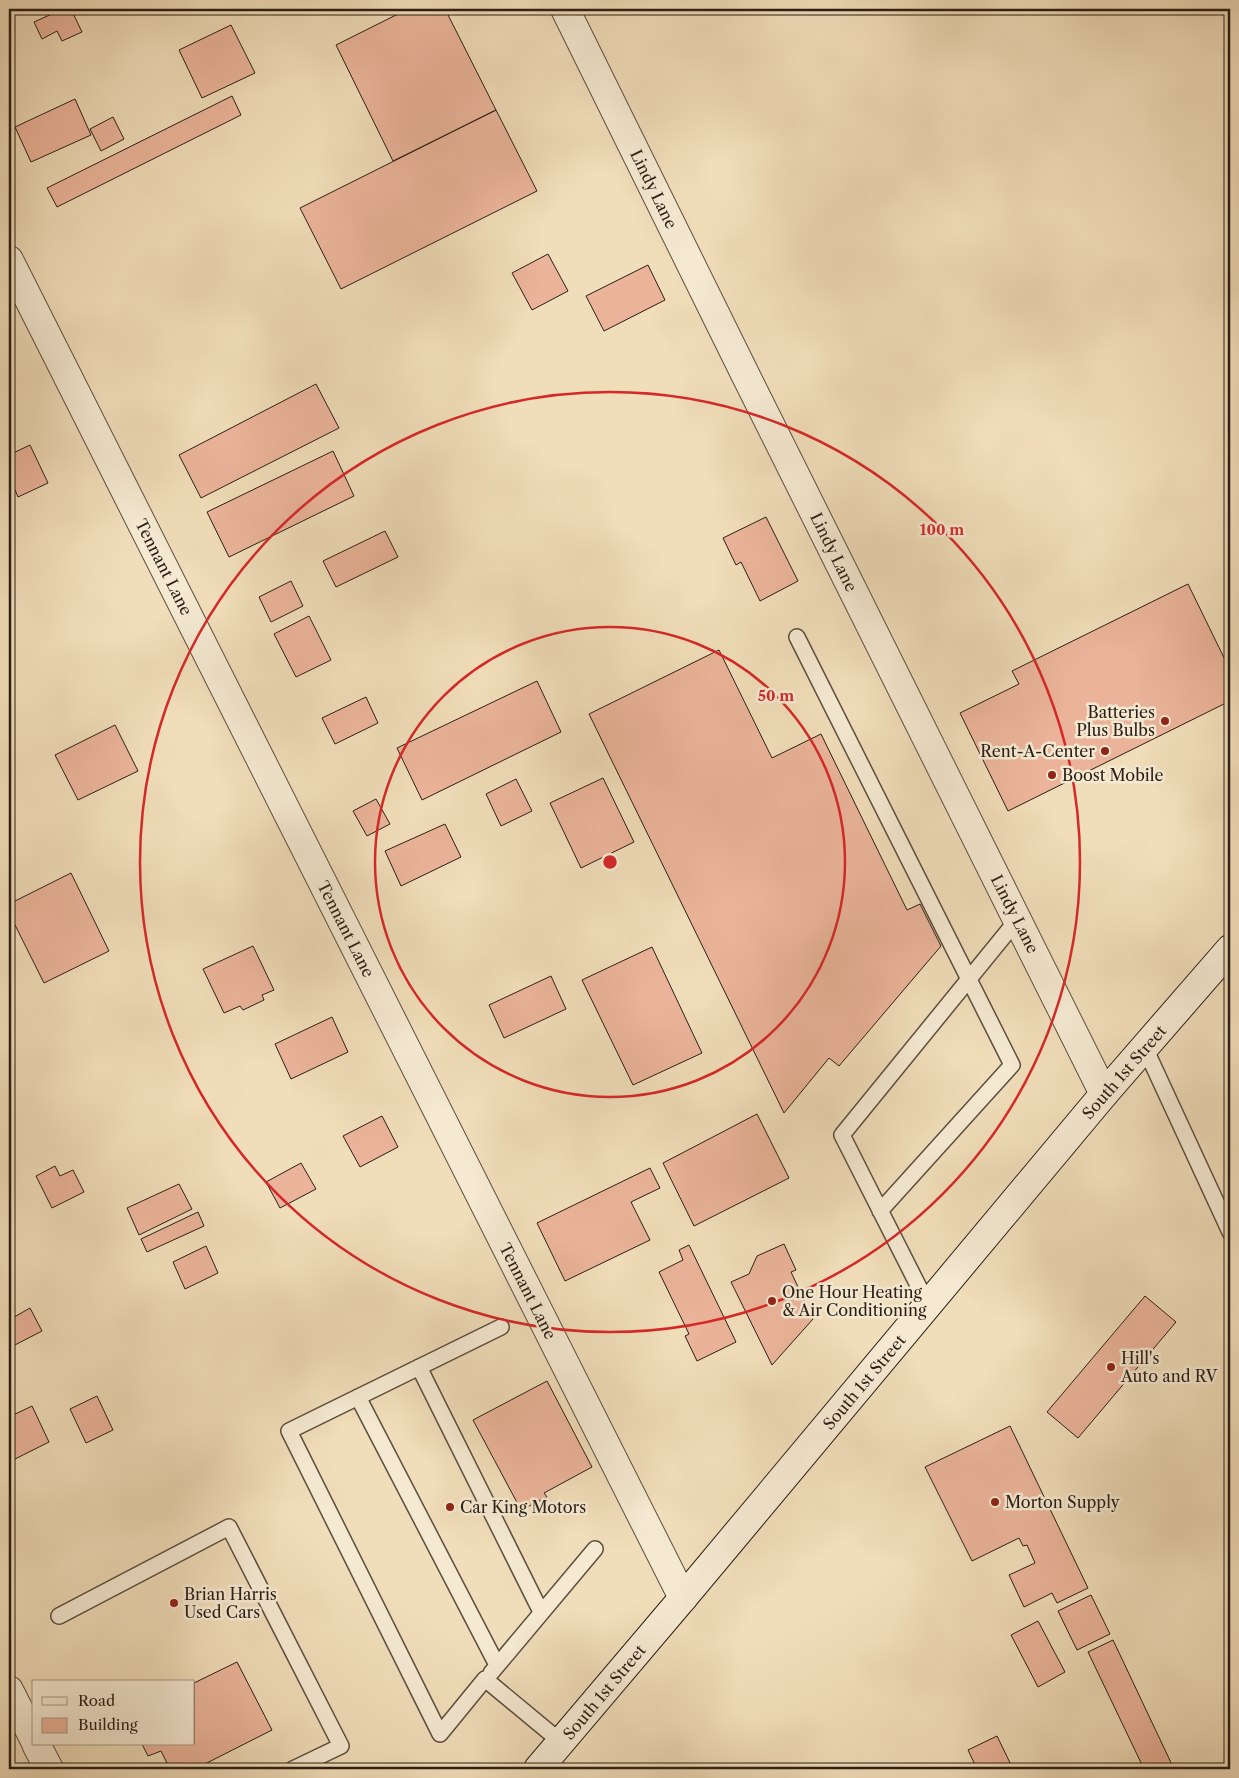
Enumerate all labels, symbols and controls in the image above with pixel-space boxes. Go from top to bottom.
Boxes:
street label: Lindy Lane [626,146,682,232]
street label: Lindy Lane [806,509,862,595]
street label: Tennant Lane [131,515,197,619]
text: 100 m [920,520,964,539]
text: 50 m [758,686,794,705]
place label: Batteries Plus Bulbs [1076,702,1155,740]
marker: Batteries Plus Bulbs [1159,715,1171,727]
place label: Rent-A-Center [980,741,1095,761]
marker: Rent-A-Center [1099,745,1111,757]
place label: Boost Mobile [1062,765,1163,785]
marker: Boost Mobile [1046,769,1058,781]
centre of rings [601,853,619,871]
street label: Lindy Lane [987,871,1043,957]
street label: Tennant Lane [313,877,379,981]
street label: South 1st Street [1078,1021,1170,1123]
street label: Tennant Lane [495,1239,561,1343]
place label: One Hour Heating & Air Conditioning [782,1282,927,1320]
marker: One Hour Heating & Air Conditioning [766,1295,778,1307]
street label: South 1st Street [818,1330,910,1434]
place label: Hill's Auto and RV [1120,1348,1218,1386]
marker: Hill's Auto and RV [1105,1361,1117,1373]
place label: Morton Supply [1005,1492,1121,1512]
marker: Morton Supply [989,1496,1001,1508]
place label: Car King Motors [460,1497,586,1517]
marker: Car King Motors [444,1501,456,1513]
place label: Brian Harris Used Cars [184,1584,277,1622]
marker: Brian Harris Used Cars [168,1597,180,1609]
street label: South 1st Street [558,1640,650,1744]
legend [32,1680,195,1746]
text: Road [78,1691,115,1710]
text: Building [78,1715,138,1734]

